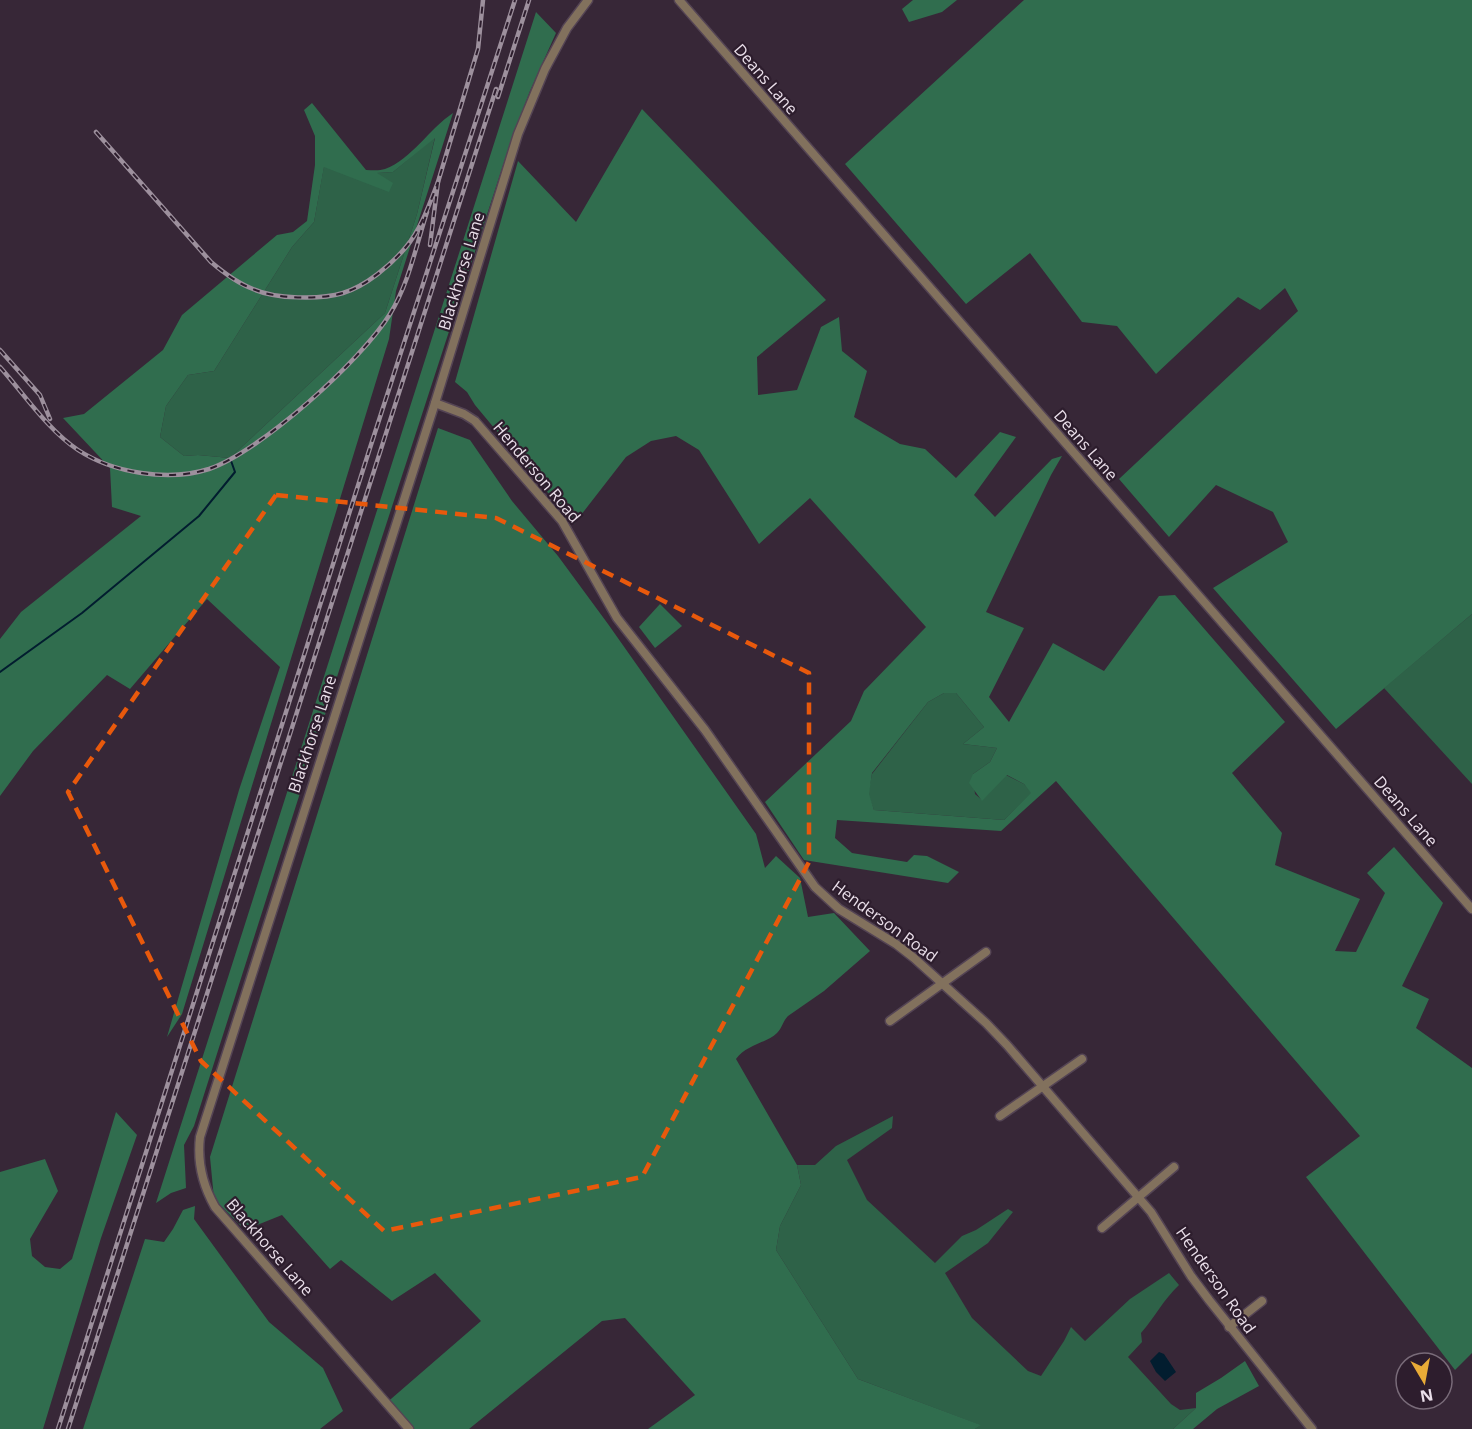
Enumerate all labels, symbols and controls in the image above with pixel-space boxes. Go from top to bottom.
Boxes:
street label: Deans Lane [729,39,803,119]
street label: Blackhorse Lane [433,209,489,333]
street label: Deans Lane [1049,405,1123,485]
street label: Henderson Road [488,417,586,527]
street label: Blackhorse Lane [283,673,341,795]
street label: Deans Lane [1369,771,1443,851]
street label: Henderson Road [828,875,942,967]
street label: Blackhorse Lane [222,1194,318,1300]
street label: Henderson Road [1171,1222,1261,1338]
north arrow [1394,1351,1454,1411]
text: N [1418,1384,1435,1408]

